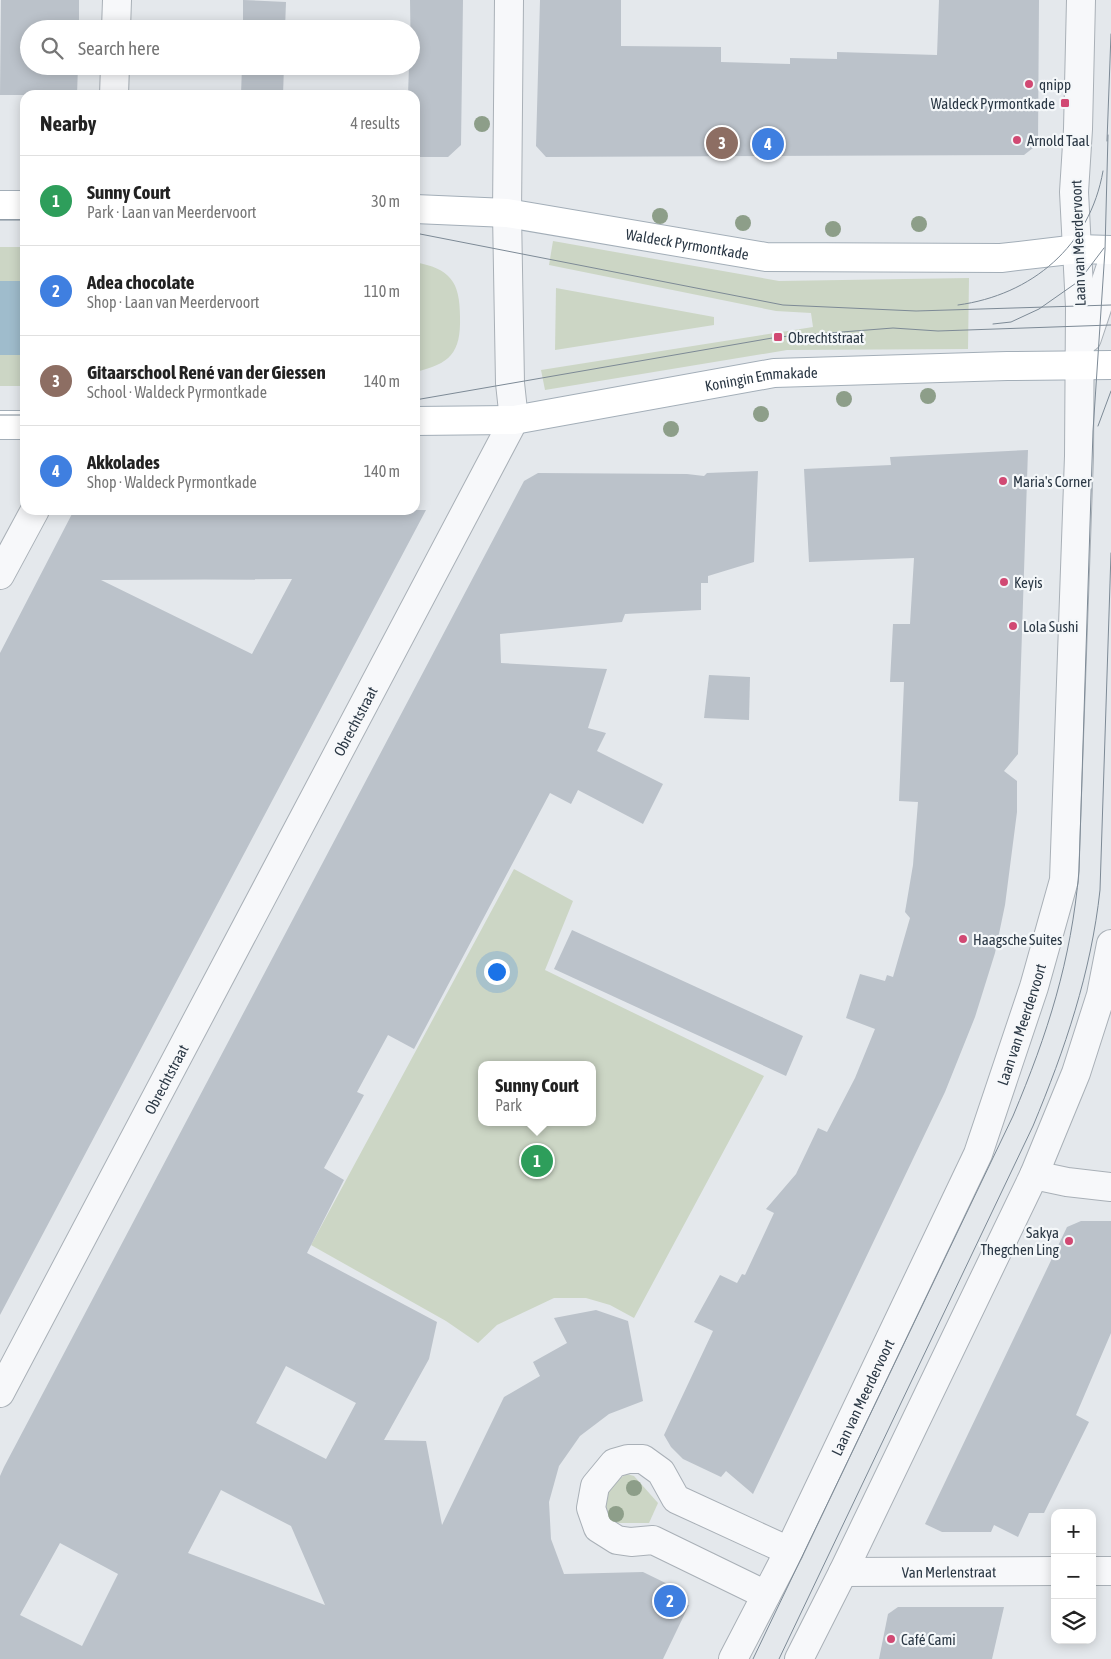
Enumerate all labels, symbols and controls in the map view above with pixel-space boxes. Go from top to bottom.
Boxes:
search box [20,20,420,75]
icon: search [38,34,66,62]
text: Search here [78,37,160,59]
place label: qnipp [1039,76,1071,93]
marker: qnipp [1023,78,1035,90]
place label: Waldeck Pyrmontkade [931,95,1055,112]
marker: Waldeck Pyrmontkade [1059,97,1071,109]
text: Nearby [40,111,96,135]
text: 4 results [350,114,400,132]
pin: 3 [706,124,738,162]
pin: 4 [752,125,784,163]
place label: Arnold Taal [1027,132,1090,149]
marker: Arnold Taal [1011,134,1023,146]
street label: Laan van Meerdervoort [1067,179,1089,307]
text: Sunny Court [87,181,171,203]
text: 1 [52,192,60,210]
text: 30 m [371,192,400,210]
text: Park · Laan van Meerdervoort [87,203,256,221]
street label: Waldeck Pyrmontkade [625,225,750,262]
text: Adea chocolate [87,271,194,293]
text: 2 [52,282,60,300]
text: 110 m [364,282,400,300]
text: Shop · Laan van Meerdervoort [87,293,259,311]
place label: Obrechtstraat [788,329,864,346]
marker: Obrechtstraat [772,331,784,343]
text: Gitaarschool René van der Giessen [87,361,326,383]
street label: Koningin Emmakade [703,363,818,394]
text: 3 [52,372,60,390]
text: 140 m [364,372,400,390]
text: School · Waldeck Pyrmontkade [87,383,267,401]
text: Akkolades [87,451,160,473]
text: 4 [52,462,60,480]
text: 140 m [364,462,400,480]
text: Shop · Waldeck Pyrmontkade [87,473,257,491]
place label: Maria's Corner [1013,473,1092,490]
marker: Maria's Corner [997,475,1009,487]
place label: Keyis [1014,574,1043,591]
marker: Keyis [998,576,1010,588]
place label: Lola Sushi [1023,618,1078,635]
marker: Lola Sushi [1007,620,1019,632]
street label: Obrechtstraat [330,683,380,759]
place label: Haagsche Suites [973,931,1062,948]
marker: Haagsche Suites [957,933,969,945]
your location [484,959,510,985]
street label: Laan van Meerdervoort [993,962,1049,1087]
street label: Obrechtstraat [140,1041,191,1117]
popup [478,1061,596,1126]
text: Sunny Court [495,1074,579,1096]
text: Park [495,1096,522,1114]
pin: 1 [521,1142,553,1180]
place label: Sakya Thegchen Ling [981,1224,1060,1258]
marker: Sakya Thegchen Ling [1063,1235,1075,1247]
street label: Laan van Meerdervoort [827,1336,897,1458]
map controls [1051,1509,1096,1644]
button: + [1051,1509,1096,1554]
button: − [1051,1554,1096,1599]
street label: Van Merlenstraat [902,1563,996,1580]
pin: 2 [654,1582,686,1620]
button: layers [1051,1599,1096,1644]
place label: Café Cami [901,1631,956,1648]
marker: Café Cami [885,1633,897,1645]

